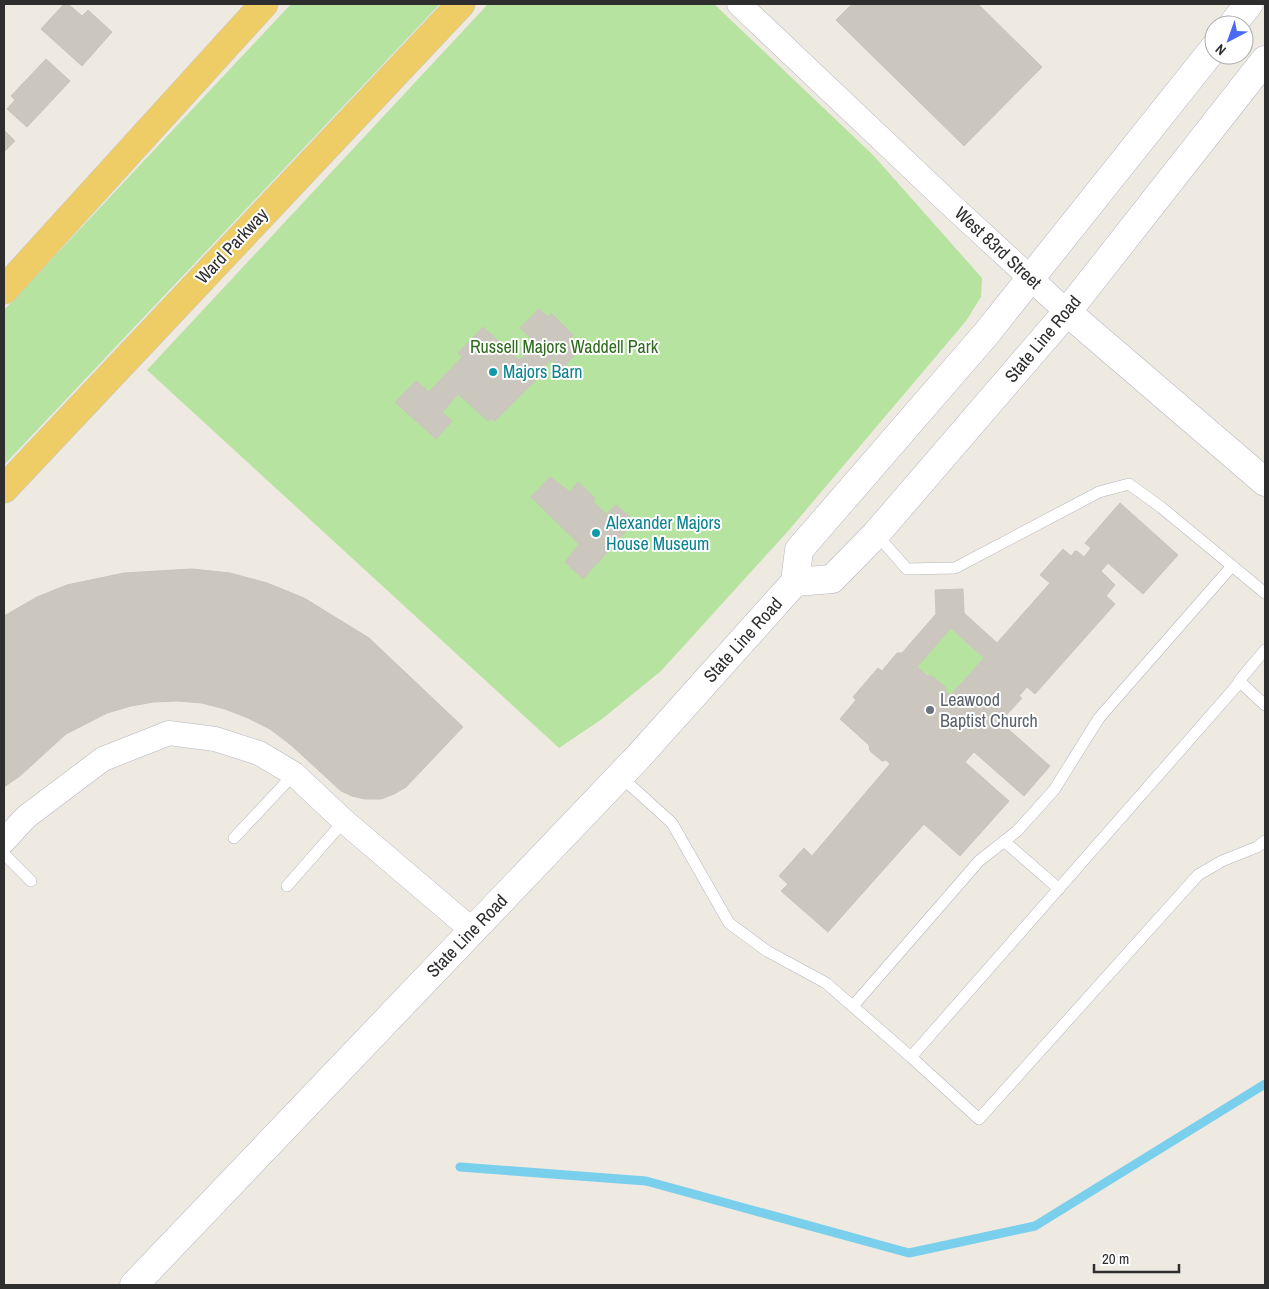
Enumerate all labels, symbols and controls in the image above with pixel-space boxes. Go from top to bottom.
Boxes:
north arrow [1204,15,1254,65]
text: N [1211,40,1230,59]
street label: West 83rd Street [949,201,1047,294]
street label: Ward Parkway [190,202,274,289]
street label: State Line Road [999,290,1086,388]
park label: Russell Majors Waddell Park [470,334,659,359]
place label: Majors Barn [503,359,583,384]
marker: Majors Barn [487,366,499,378]
place label: Alexander Majors House Museum [605,510,721,556]
marker: Alexander Majors House Museum [590,527,602,539]
street label: State Line Road [698,592,788,688]
place label: Leawood Baptist Church [940,687,1038,733]
marker: Leawood Baptist Church [924,704,936,716]
street label: State Line Road [421,889,513,983]
scale bar [1094,1242,1179,1274]
text: 20 m [1102,1248,1129,1269]

